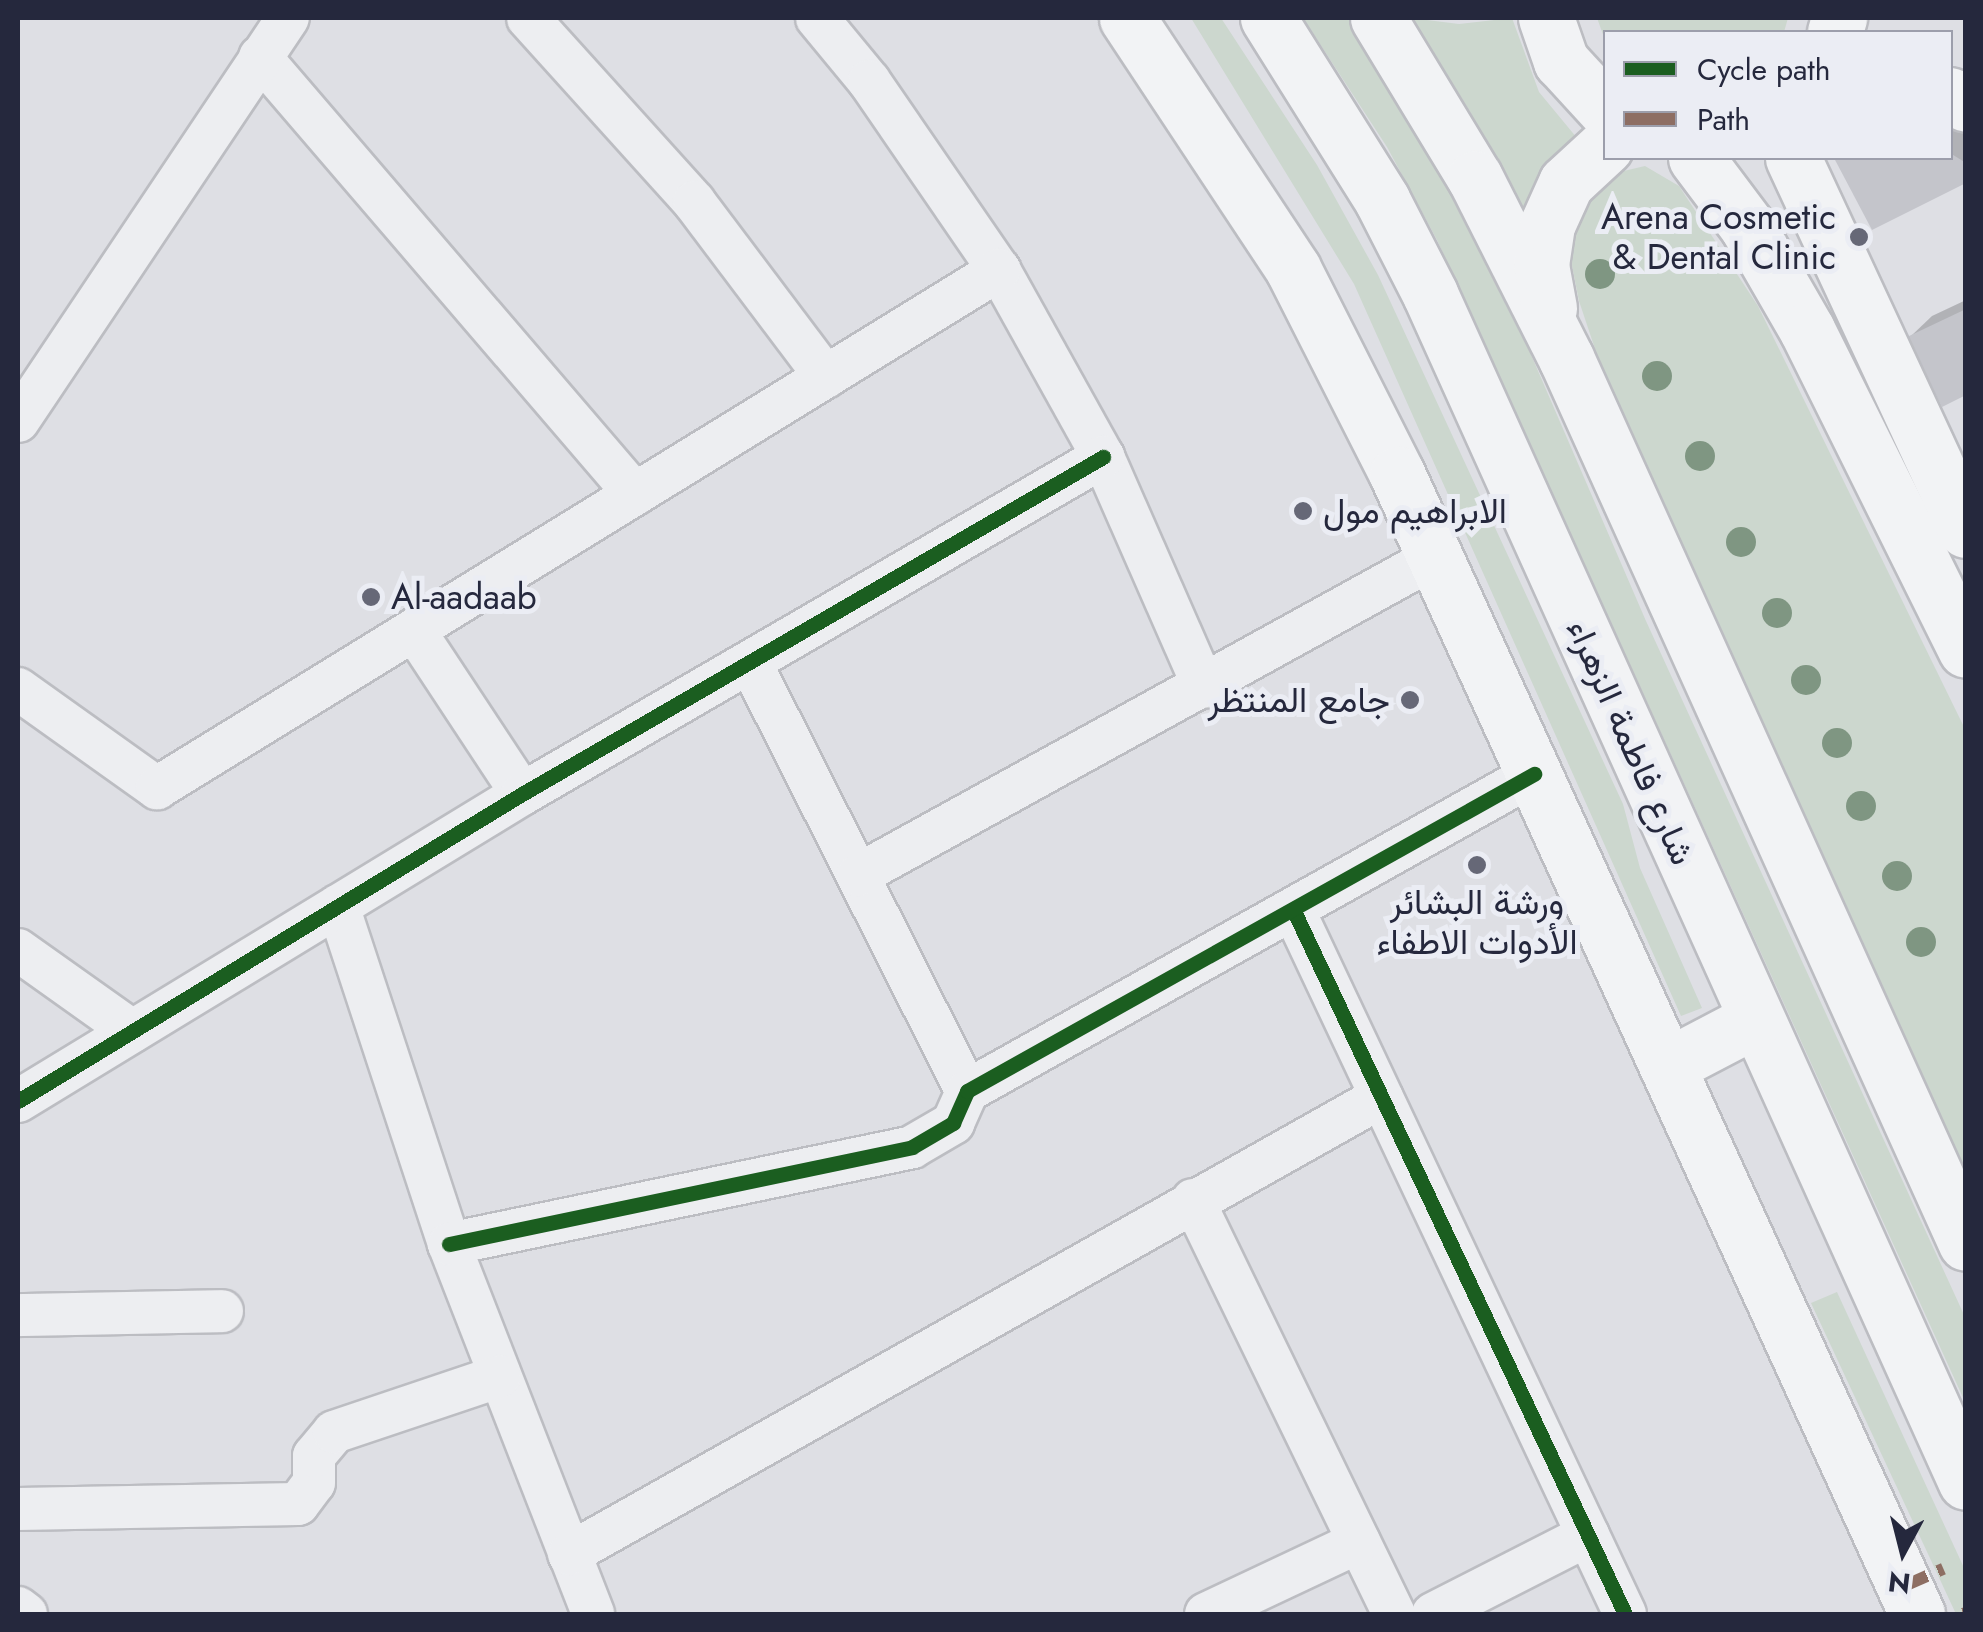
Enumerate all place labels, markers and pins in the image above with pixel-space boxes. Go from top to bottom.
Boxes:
place label: Arena Cosmetic & Dental Clinic [1601,196,1836,278]
marker: Arena Cosmetic & Dental Clinic [1846,224,1872,250]
place label: الابراهيم مول [1323,490,1507,532]
marker: الابراهيم مول [1292,500,1314,522]
place label: Al-aadaab [391,576,537,618]
marker: Al-aadaab [360,586,382,608]
place label: جامع المنتظر [1207,679,1390,721]
marker: جامع المنتظر [1399,689,1421,711]
marker: ورشة البشائر الأدوات الاطفاء [1466,854,1488,876]
place label: ورشة البشائر الأدوات الاطفاء [1376,881,1578,963]

